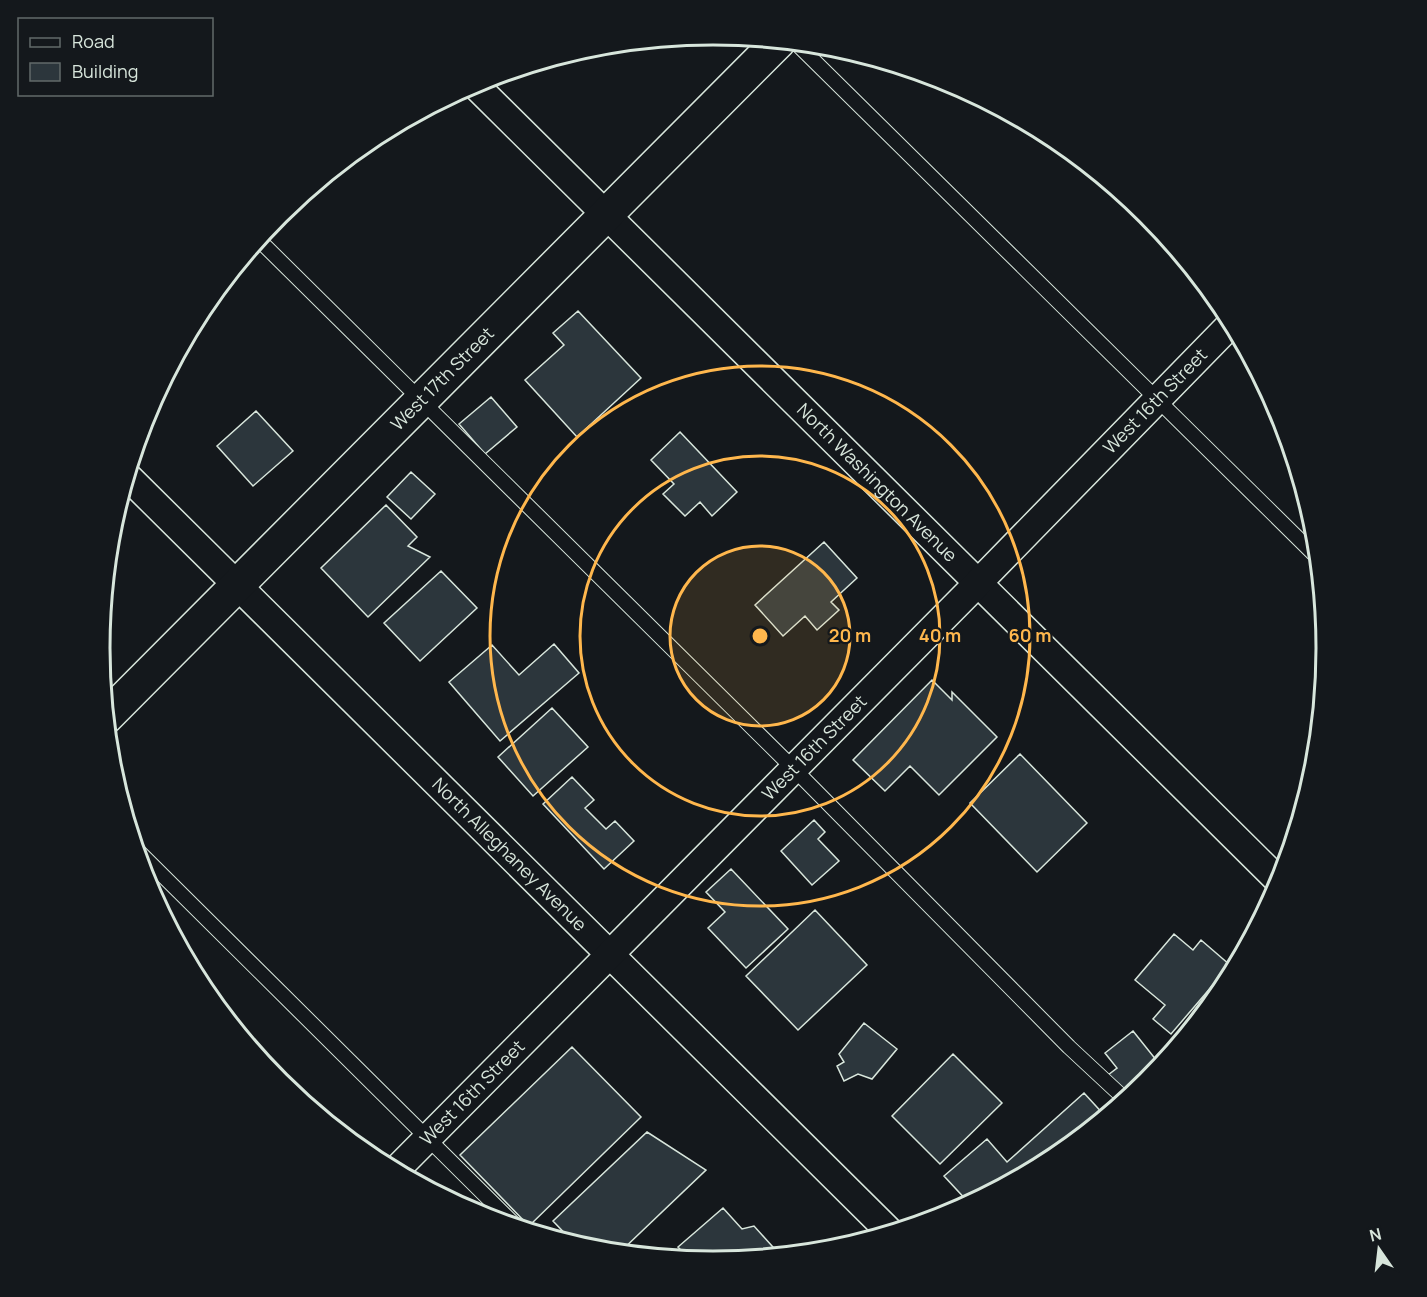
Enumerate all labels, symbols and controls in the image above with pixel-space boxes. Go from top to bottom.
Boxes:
legend [18,18,213,96]
text: Road [72,29,115,53]
text: Building [72,59,138,83]
street label: West 17th Street [385,321,499,435]
street label: West 16th Street [1098,342,1212,459]
street label: North Washington Avenue [792,398,963,567]
text: 20 m [829,623,871,647]
text: 40 m [919,623,961,647]
text: 60 m [1009,623,1051,647]
centre of rings [750,626,770,646]
street label: West 16th Street [756,689,871,805]
street label: North Alleghaney Avenue [427,772,592,936]
street label: West 16th Street [414,1034,529,1150]
north arrow [1349,1219,1409,1279]
text: N [1367,1222,1384,1247]

